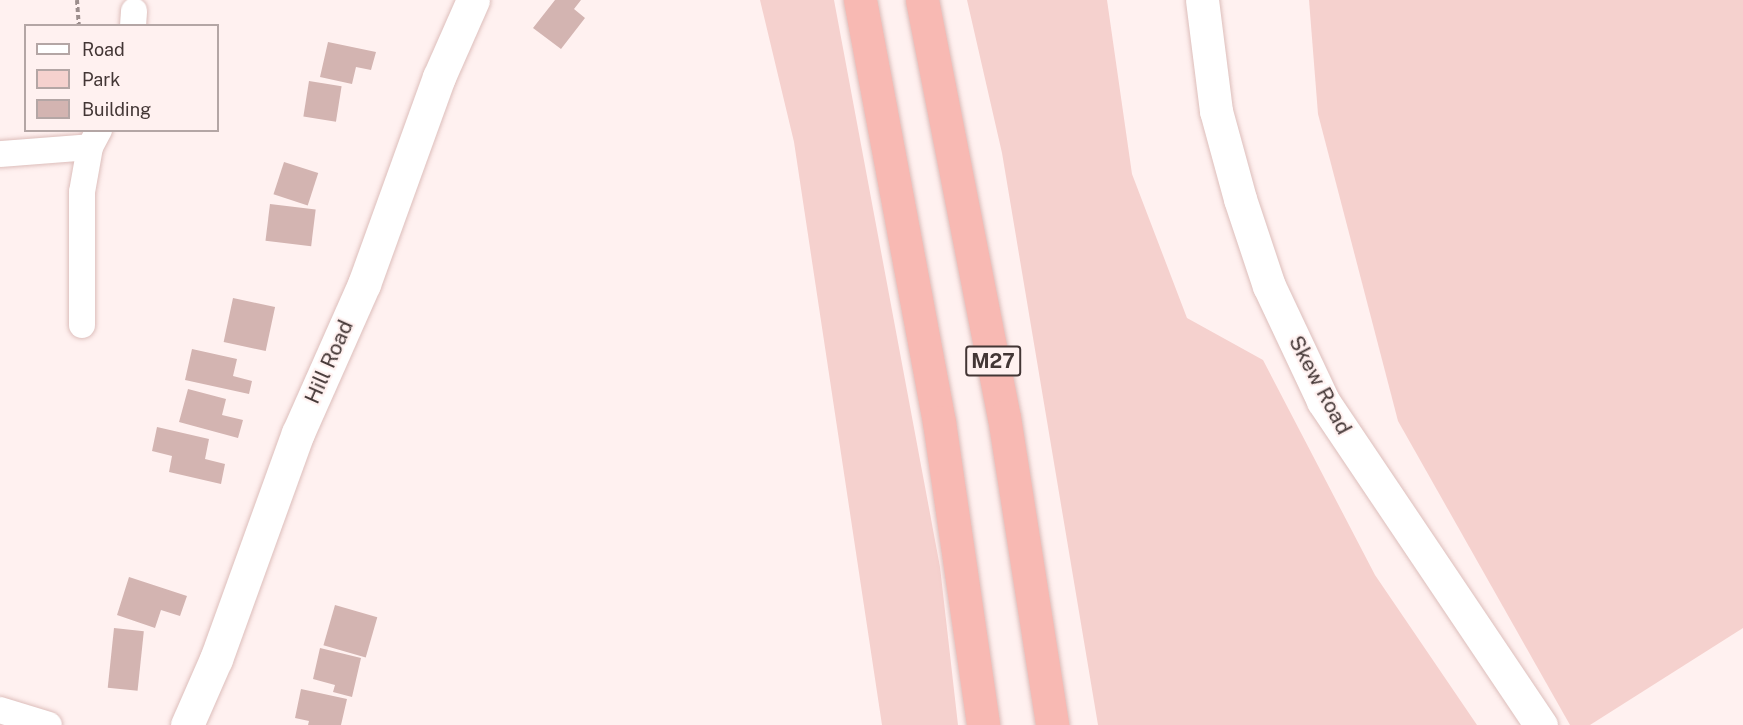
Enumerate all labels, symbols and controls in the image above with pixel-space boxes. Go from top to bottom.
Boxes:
legend [24,24,219,132]
text: Road [82,39,125,60]
text: Park [82,69,120,90]
text: Building [82,99,151,120]
street label: Hill Road [299,316,359,408]
street label: Skew Road [1283,331,1357,439]
road number: M27 [964,344,1022,378]

